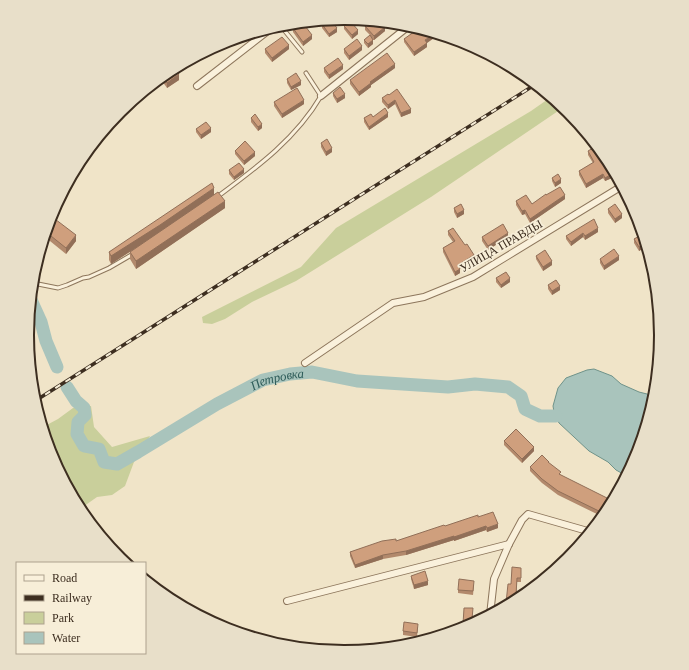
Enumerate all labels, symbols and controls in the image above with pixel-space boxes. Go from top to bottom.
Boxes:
street label: УЛИЦА ПРАВДЫ [457,216,545,275]
water label: Петровка [246,365,305,393]
legend [16,562,146,654]
text: Road [52,571,77,585]
text: Railway [52,591,92,605]
text: Park [52,611,74,625]
text: Water [52,631,80,645]

